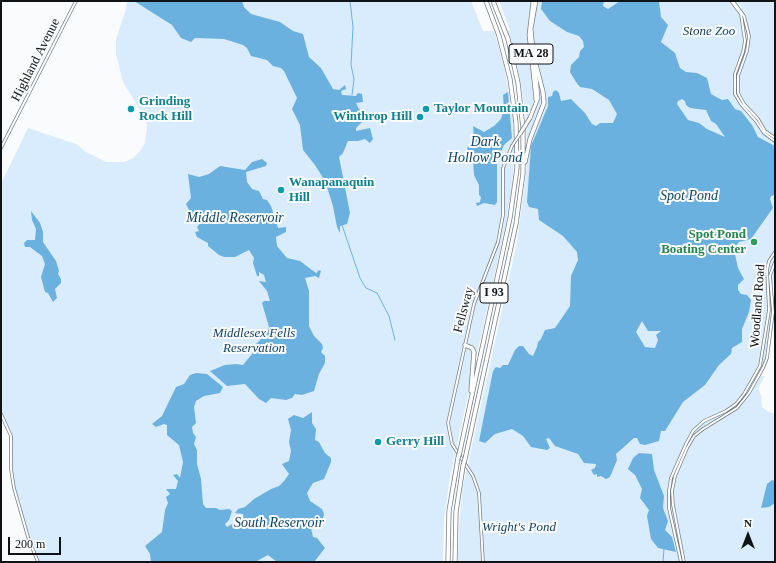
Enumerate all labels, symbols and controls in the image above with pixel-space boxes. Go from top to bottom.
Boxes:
street label: Highland Avenue [8,16,64,104]
park label: Stone Zoo [683,24,735,40]
road number: MA 28 [509,44,553,64]
place label: Grinding Rock Hill [139,94,192,125]
place label: Taylor Mountain [434,101,529,117]
marker: Grinding Rock Hill [126,104,136,114]
marker: Taylor Mountain [421,104,431,114]
place label: Winthrop Hill [333,109,412,125]
marker: Winthrop Hill [415,112,425,122]
water label: Dark Hollow Pond [448,134,522,166]
place label: Wanapanaquin Hill [289,175,374,206]
marker: Wanapanaquin Hill [276,185,286,195]
water label: Spot Pond [660,188,718,204]
water label: Middle Reservoir [186,210,284,226]
place label: Spot Pond Boating Center [661,227,746,258]
marker: Spot Pond Boating Center [749,237,759,247]
street label: Woodland Road [747,264,769,348]
road number: I 93 [480,283,508,303]
street label: Fellsway [450,285,478,335]
park label: Middlesex Fells Reservation [213,326,295,357]
place label: Gerry Hill [386,434,444,450]
marker: Gerry Hill [373,437,383,447]
water label: South Reservoir [234,515,324,531]
north arrow [728,515,768,555]
text: N [744,517,752,529]
park label: Wright's Pond [482,520,556,536]
scale bar [10,529,63,555]
text: 200 m [15,537,45,551]

